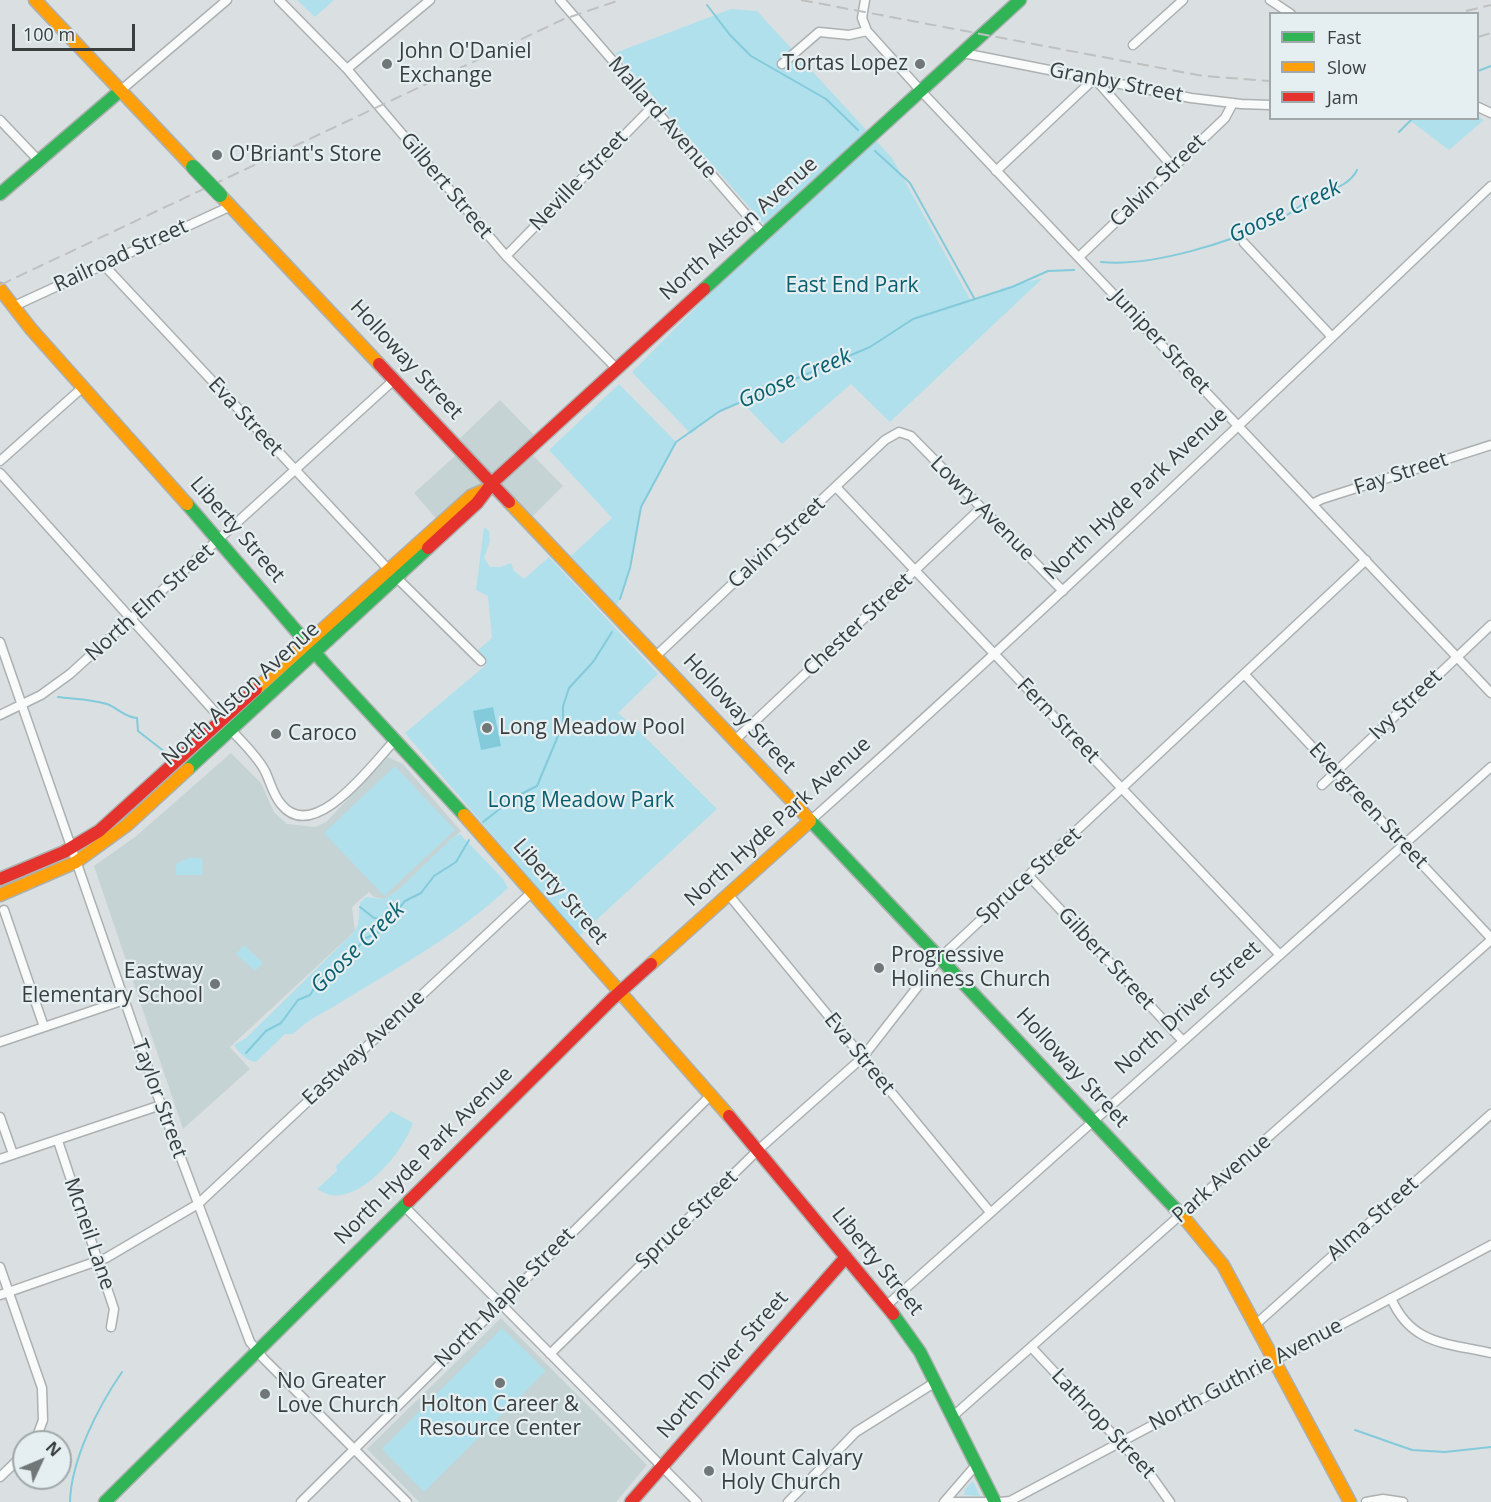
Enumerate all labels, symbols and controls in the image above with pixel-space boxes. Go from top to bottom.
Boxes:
scale bar [15,12,138,50]
legend [1269,12,1479,120]
text: 100 m [23,22,75,46]
text: Fast [1327,25,1361,49]
place label: John O'Daniel Exchange [399,39,532,89]
place label: Tortas Lopez [783,51,908,77]
street label: Mallard Avenue [602,52,722,184]
text: Slow [1327,55,1366,79]
marker: John O'Daniel Exchange [380,57,394,71]
marker: Tortas Lopez [913,57,927,71]
street label: Granby Street [1047,58,1185,108]
text: Jam [1327,85,1359,109]
street label: Neville Street [525,126,633,236]
street label: Gilbert Street [394,128,498,244]
street label: Calvin Street [1105,129,1211,233]
place label: O'Briant's Store [229,142,381,168]
marker: O'Briant's Store [210,148,224,162]
street label: North Alston Avenue [655,152,823,306]
water label: Goose Creek [1225,175,1345,249]
street label: Railroad Street [50,214,192,298]
park label: East End Park [785,273,919,299]
street label: Juniper Street [1105,284,1215,400]
street label: Holloway Street [344,295,468,425]
water label: Goose Creek [735,343,855,415]
street label: Eva Street [202,373,288,461]
street label: North Hyde Park Avenue [1039,402,1233,586]
street label: Fay Street [1351,447,1451,501]
street label: Lowry Avenue [924,451,1040,567]
street label: Liberty Street [184,472,290,588]
street label: Calvin Street [723,492,831,594]
street label: North Elm Street [81,539,219,667]
street label: Chester Street [798,568,918,682]
street label: North Alston Avenue [157,617,325,771]
street label: Holloway Street [677,649,801,779]
street label: Ivy Street [1365,664,1447,746]
street label: Fern Street [1011,673,1105,769]
place label: Long Meadow Pool [499,715,685,741]
place label: Caroco [288,721,357,747]
marker: Long Meadow Pool [480,721,494,735]
marker: Caroco [269,727,283,741]
street label: North Hyde Park Avenue [680,732,876,912]
street label: Evergreen Street [1303,738,1433,874]
park label: Long Meadow Park [488,788,674,814]
street label: Spruce Street [972,823,1086,929]
street label: Liberty Street [507,834,613,950]
water label: Goose Creek [306,897,410,999]
street label: Gilbert Street [1052,903,1160,1015]
street label: North Driver Street [1110,936,1266,1080]
place label: Progressive Holiness Church [891,943,1050,993]
place label: Eastway Elementary School [21,959,203,1009]
marker: Progressive Holiness Church [872,961,886,975]
marker: Eastway Elementary School [208,977,222,991]
street label: Eastway Avenue [298,985,430,1111]
street label: Holloway Street [1010,1003,1134,1133]
street label: Eva Street [818,1008,900,1100]
street label: Taylor Street [126,1036,192,1162]
street label: North Hyde Park Avenue [330,1062,518,1250]
street label: Park Avenue [1168,1129,1276,1229]
street label: Spruce Street [631,1165,743,1275]
street label: Alma Street [1322,1172,1424,1266]
street label: Mcneil Lane [58,1175,120,1293]
street label: Liberty Street [826,1203,928,1321]
street label: North Maple Street [430,1223,580,1373]
street label: North Driver Street [652,1286,794,1444]
street label: North Guthrie Avenue [1145,1313,1347,1437]
street label: Lathrop Street [1046,1364,1160,1484]
place label: No Greater Love Church [277,1369,399,1419]
marker: Holton Career & Resource Center [493,1376,507,1390]
marker: No Greater Love Church [258,1387,272,1401]
place label: Holton Career & Resource Center [419,1392,581,1442]
north arrow [12,1430,72,1490]
text: N [41,1437,66,1461]
place label: Mount Calvary Holy Church [721,1446,863,1496]
marker: Mount Calvary Holy Church [702,1464,716,1478]

